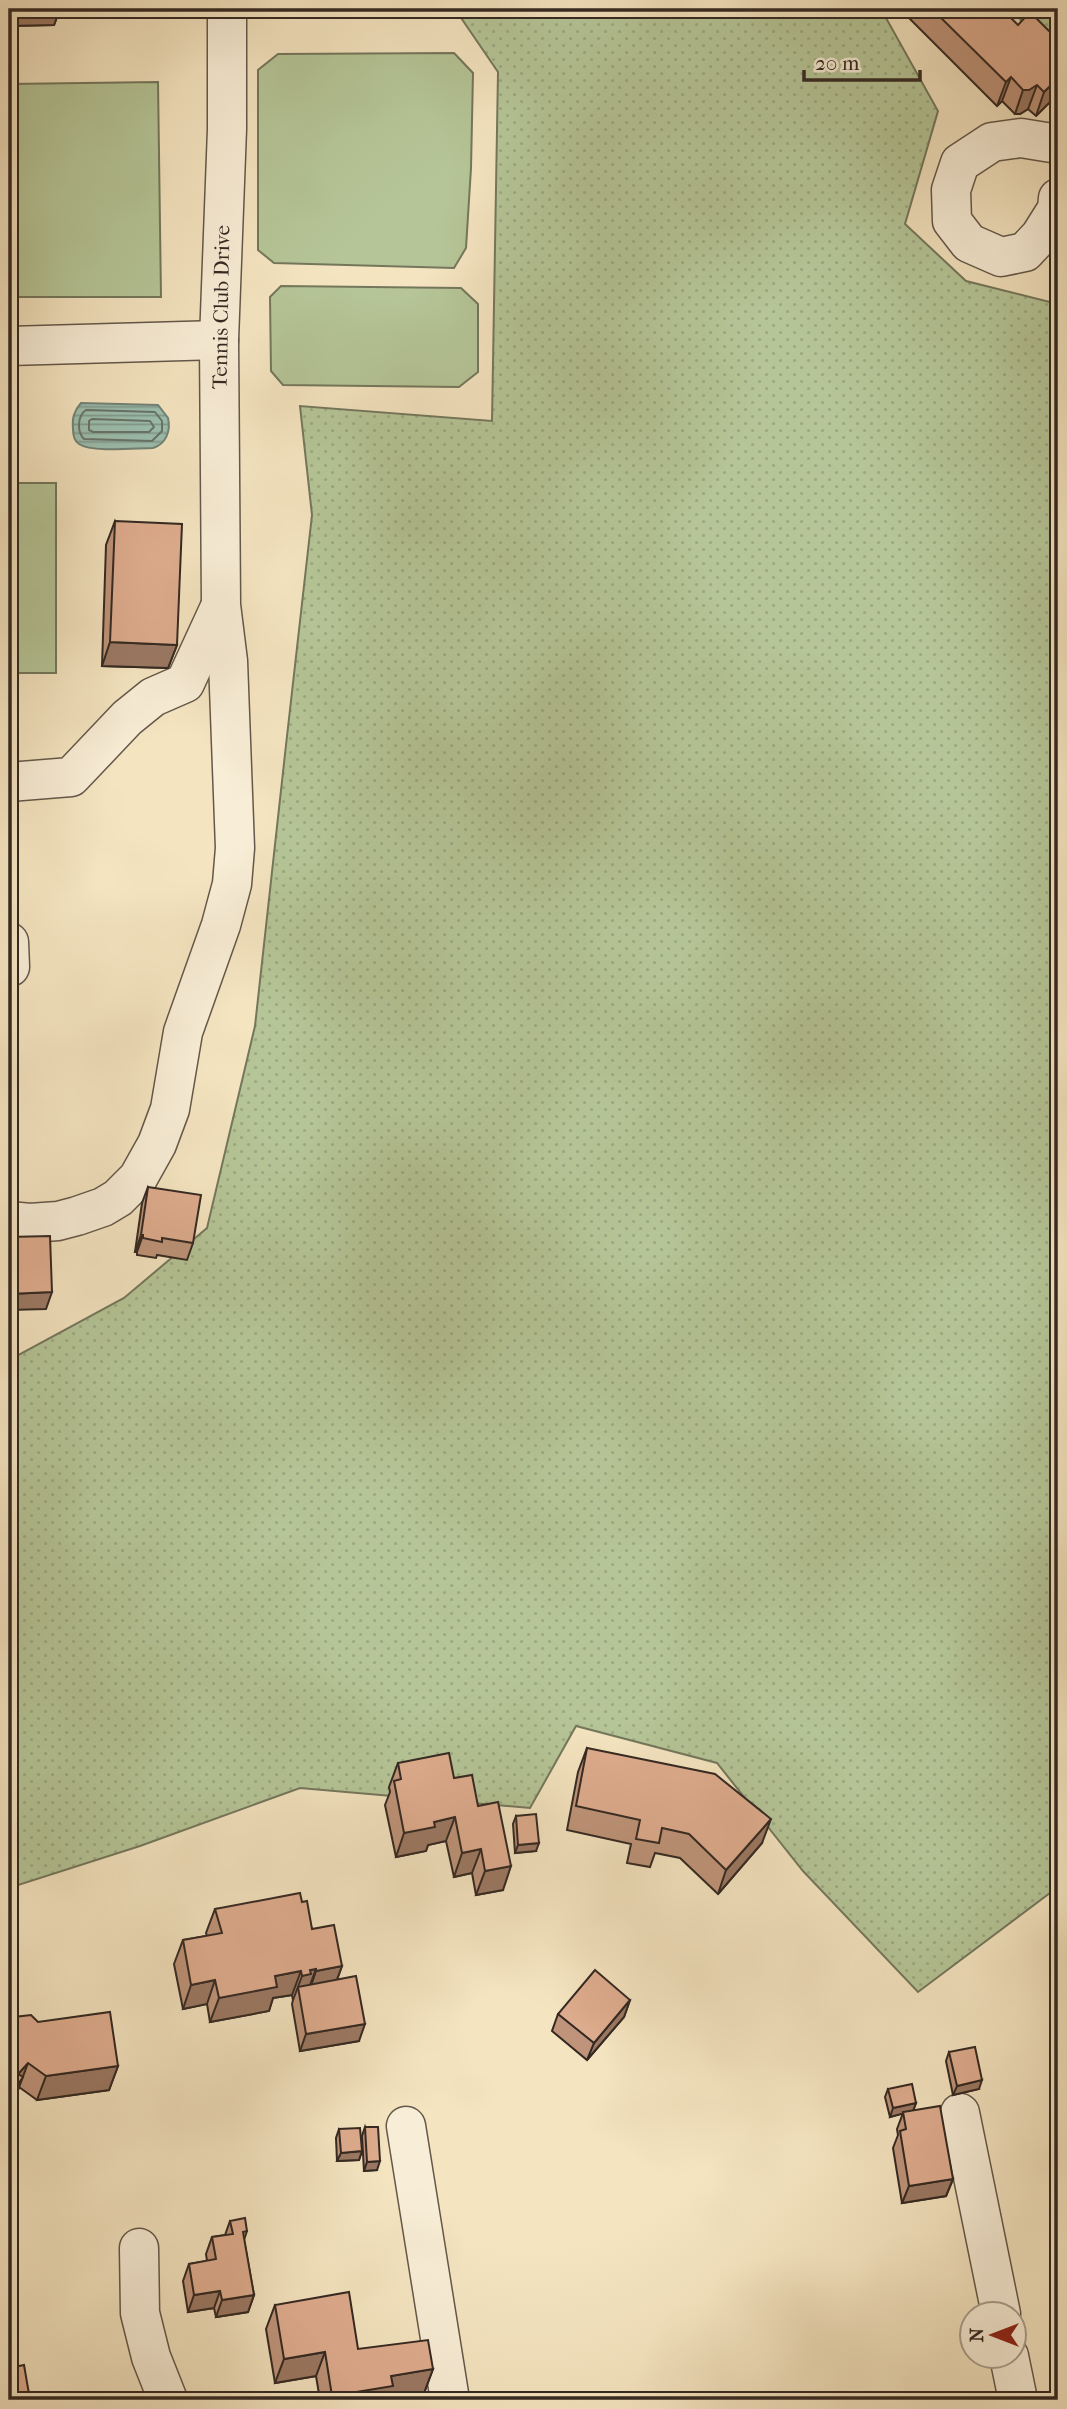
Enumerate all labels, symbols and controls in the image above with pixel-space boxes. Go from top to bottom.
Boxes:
scale bar [804,38,920,82]
text: 20 m [815,51,860,75]
street label: Tennis Club Drive [208,225,234,389]
north arrow [958,2300,1028,2370]
text: N [966,2327,988,2342]

